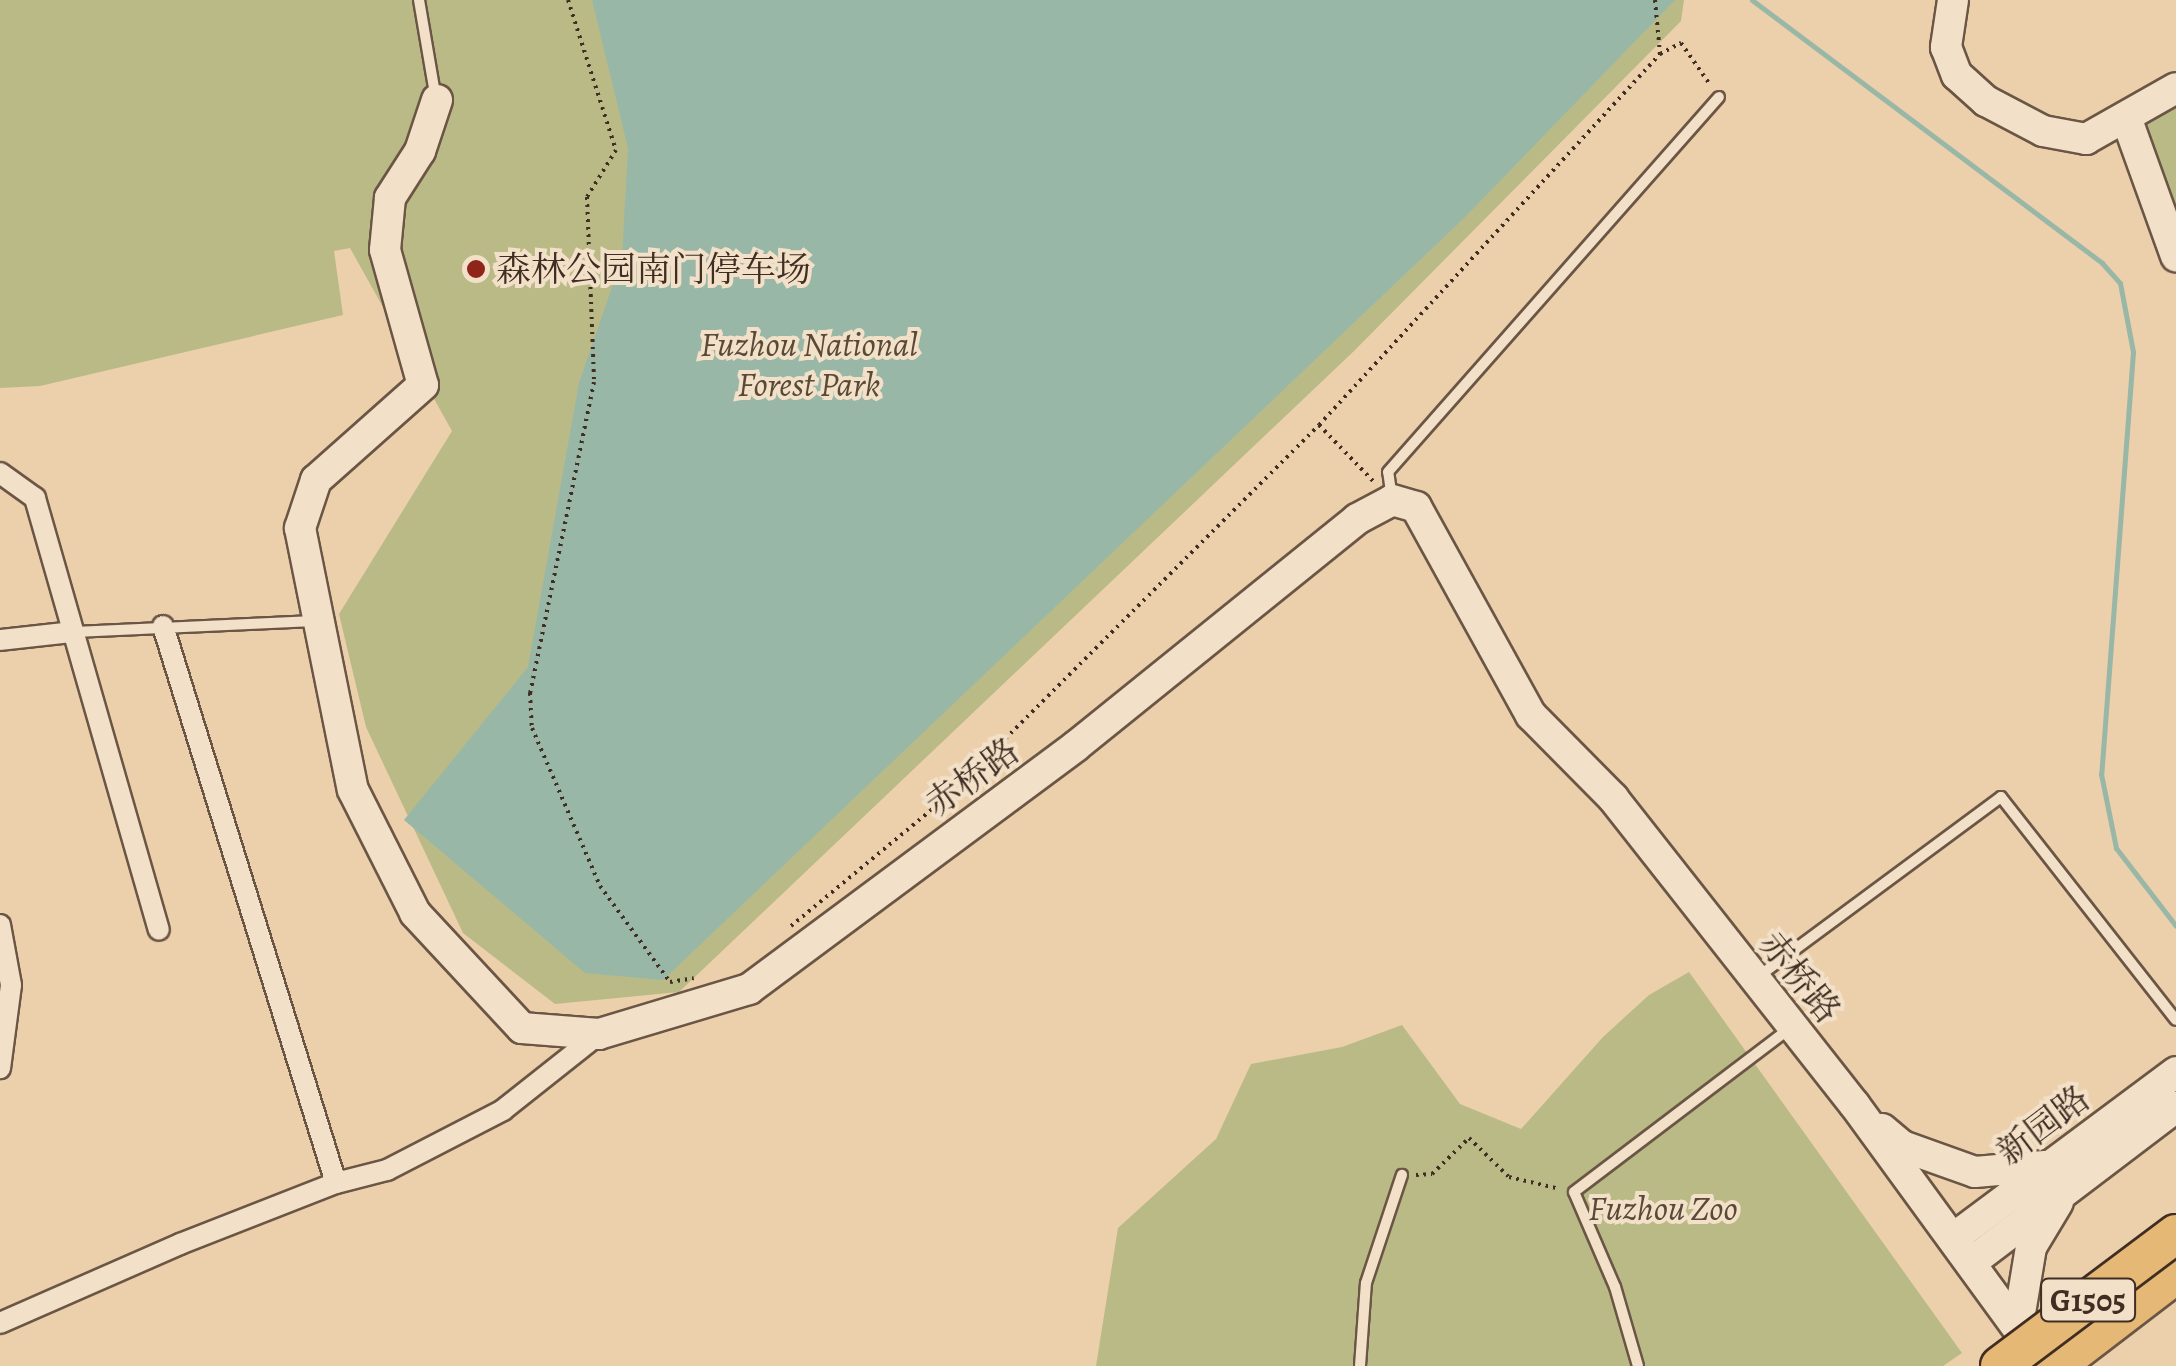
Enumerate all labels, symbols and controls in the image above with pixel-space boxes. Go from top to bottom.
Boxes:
place label: 森林公园南门停车场 [496,248,811,290]
marker: 森林公园南门停车场 [465,258,487,280]
park label: Fuzhou National Forest Park [700,323,918,405]
street label: 赤桥路 [917,729,1027,825]
street label: 赤桥路 [1751,923,1849,1031]
street label: 新园路 [1988,1077,2098,1173]
park label: Fuzhou Zoo [1588,1187,1738,1229]
road number: G1505 [2038,1273,2138,1327]

